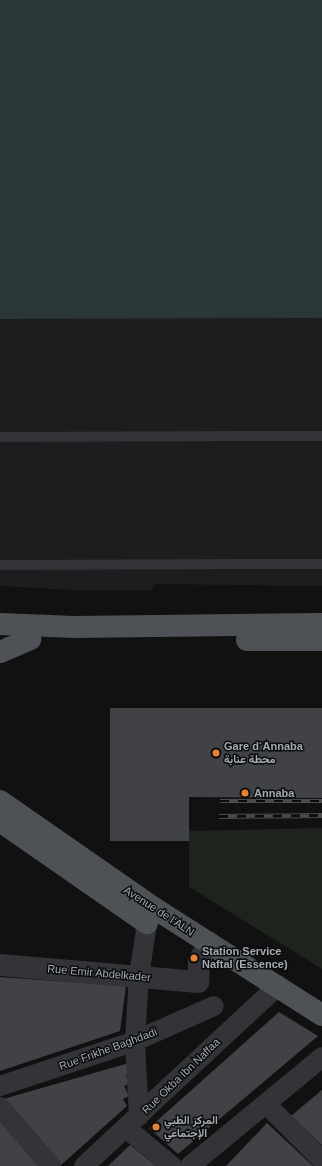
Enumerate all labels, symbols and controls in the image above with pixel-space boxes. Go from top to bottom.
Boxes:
place label: Gare d´Annaba محطة عنابة [224,740,303,766]
marker: Gare d´Annaba محطة عنابة [211,748,221,758]
place label: Annaba [254,786,294,800]
marker: Annaba [239,787,251,799]
street label: Avenue de l'ALN [121,883,197,939]
place label: Station Service Naftal (Essence) [202,945,288,971]
marker: Station Service Naftal (Essence) [189,953,199,963]
street label: Rue Emir Abdelkader [46,962,152,984]
street label: Rue Frikhe Baghdadi [57,1025,159,1073]
street label: Rue Okba Ibn Naffaa [139,1035,223,1117]
place label: المركز الطبي الإجتماعي [164,1114,218,1140]
marker: المركز الطبي الإجتماعي [151,1122,161,1132]

